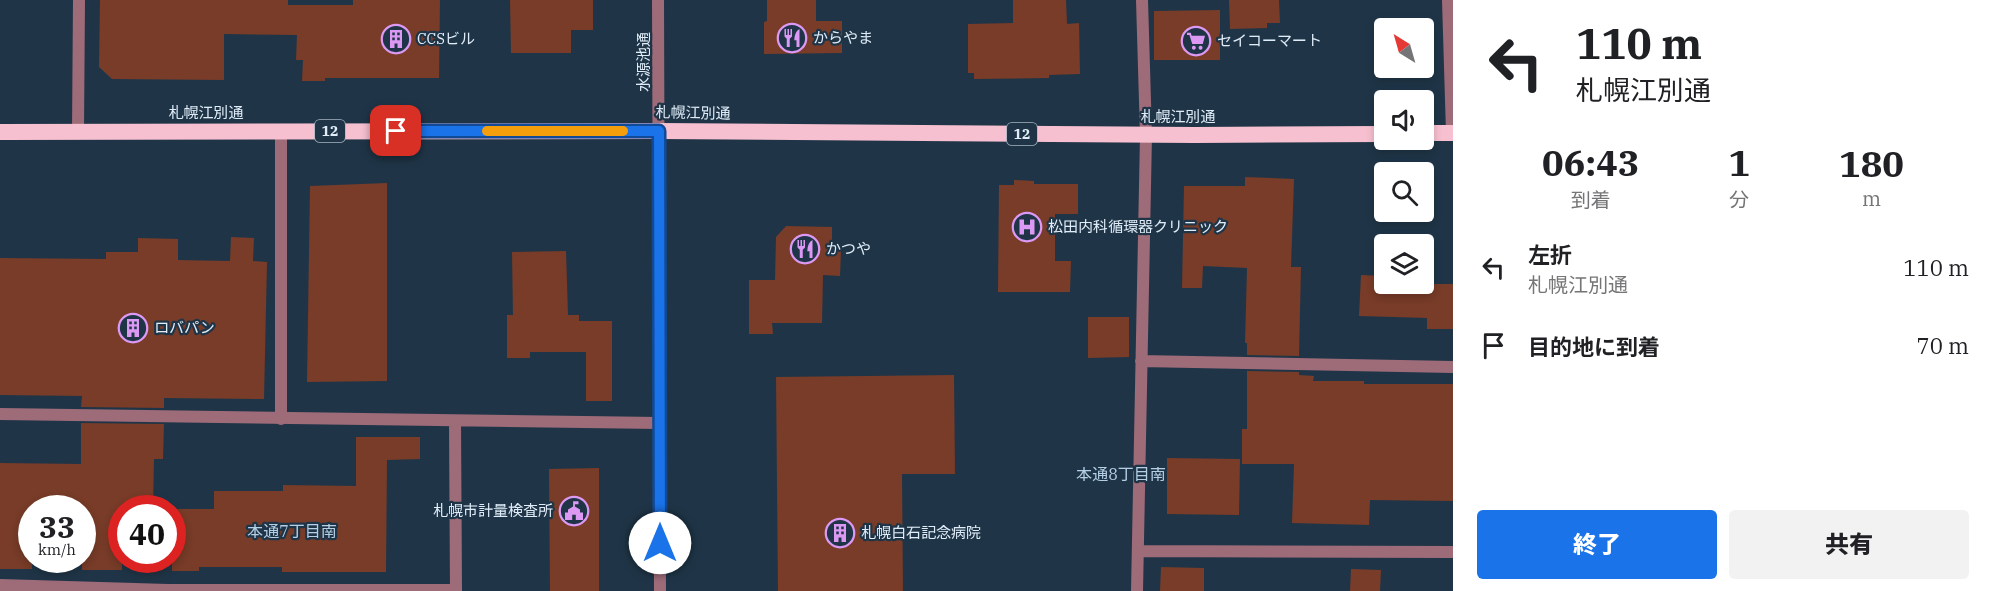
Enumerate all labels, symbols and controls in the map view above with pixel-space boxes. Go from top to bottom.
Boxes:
text: 110 m [1576,16,1702,71]
north arrow [1374,18,1434,78]
map controls [1374,18,1434,294]
restaurant icon: からやま [776,22,808,54]
building icon: CCSビル [380,23,412,55]
icon: left [1477,24,1555,102]
supermarket icon: セイコーマート [1180,25,1212,57]
place label: からやま [813,28,873,47]
place label: CCSビル [417,29,475,48]
place label: セイコーマート [1217,31,1322,50]
street label: 水源池通 [634,32,653,92]
text: 札幌江別通 [1576,72,1711,107]
button: sound [1374,90,1434,150]
street label: 札幌江別通 [655,102,731,123]
street label: 札幌江別通 [168,103,244,122]
pin [370,105,421,156]
street label: 札幌江別通 [1140,107,1216,126]
icon: arrive [379,114,412,147]
road number: 12 [315,120,345,142]
road number: 12 [1007,123,1037,145]
text: 06:43 [1542,139,1639,186]
text: 1 [1728,139,1750,186]
text: 180 [1839,140,1904,187]
button: search [1374,162,1434,222]
text: m [1862,185,1881,212]
text: 到着 [1571,186,1611,213]
text: 分 [1729,186,1749,213]
hospital icon: 松田内科循環器クリニック [1011,211,1043,243]
place label: 松田内科循環器クリニック [1048,217,1228,236]
restaurant icon: かつや [789,233,821,265]
button: layers [1374,234,1434,294]
place label: かつや [826,239,871,258]
text: 左折 [1528,240,1572,269]
icon: left [1477,251,1510,284]
text: 110 m [1903,253,1969,282]
text: 札幌江別通 [1528,271,1628,298]
building icon: ロバパン [117,312,149,344]
place label: ロバパン [154,318,215,337]
icon: arrive [1477,329,1510,362]
text: 70 m [1917,331,1969,360]
text: 目的地に到着 [1528,332,1660,361]
district label: 本通8丁目南 [1076,464,1166,484]
speed limit sign: 40 [108,495,186,573]
public building icon: 札幌市計量検査所 [558,495,590,527]
place label: 札幌市計量検査所 [433,501,553,520]
text: 33 [39,507,75,546]
button: 終了 [1477,510,1717,579]
button: 共有 [1729,510,1969,579]
position arrow [628,511,692,575]
building icon: 札幌白石記念病院 [824,517,856,549]
district label: 本通7丁目南 [247,521,337,541]
place label: 札幌白石記念病院 [861,523,981,542]
text: km/h [38,540,76,559]

